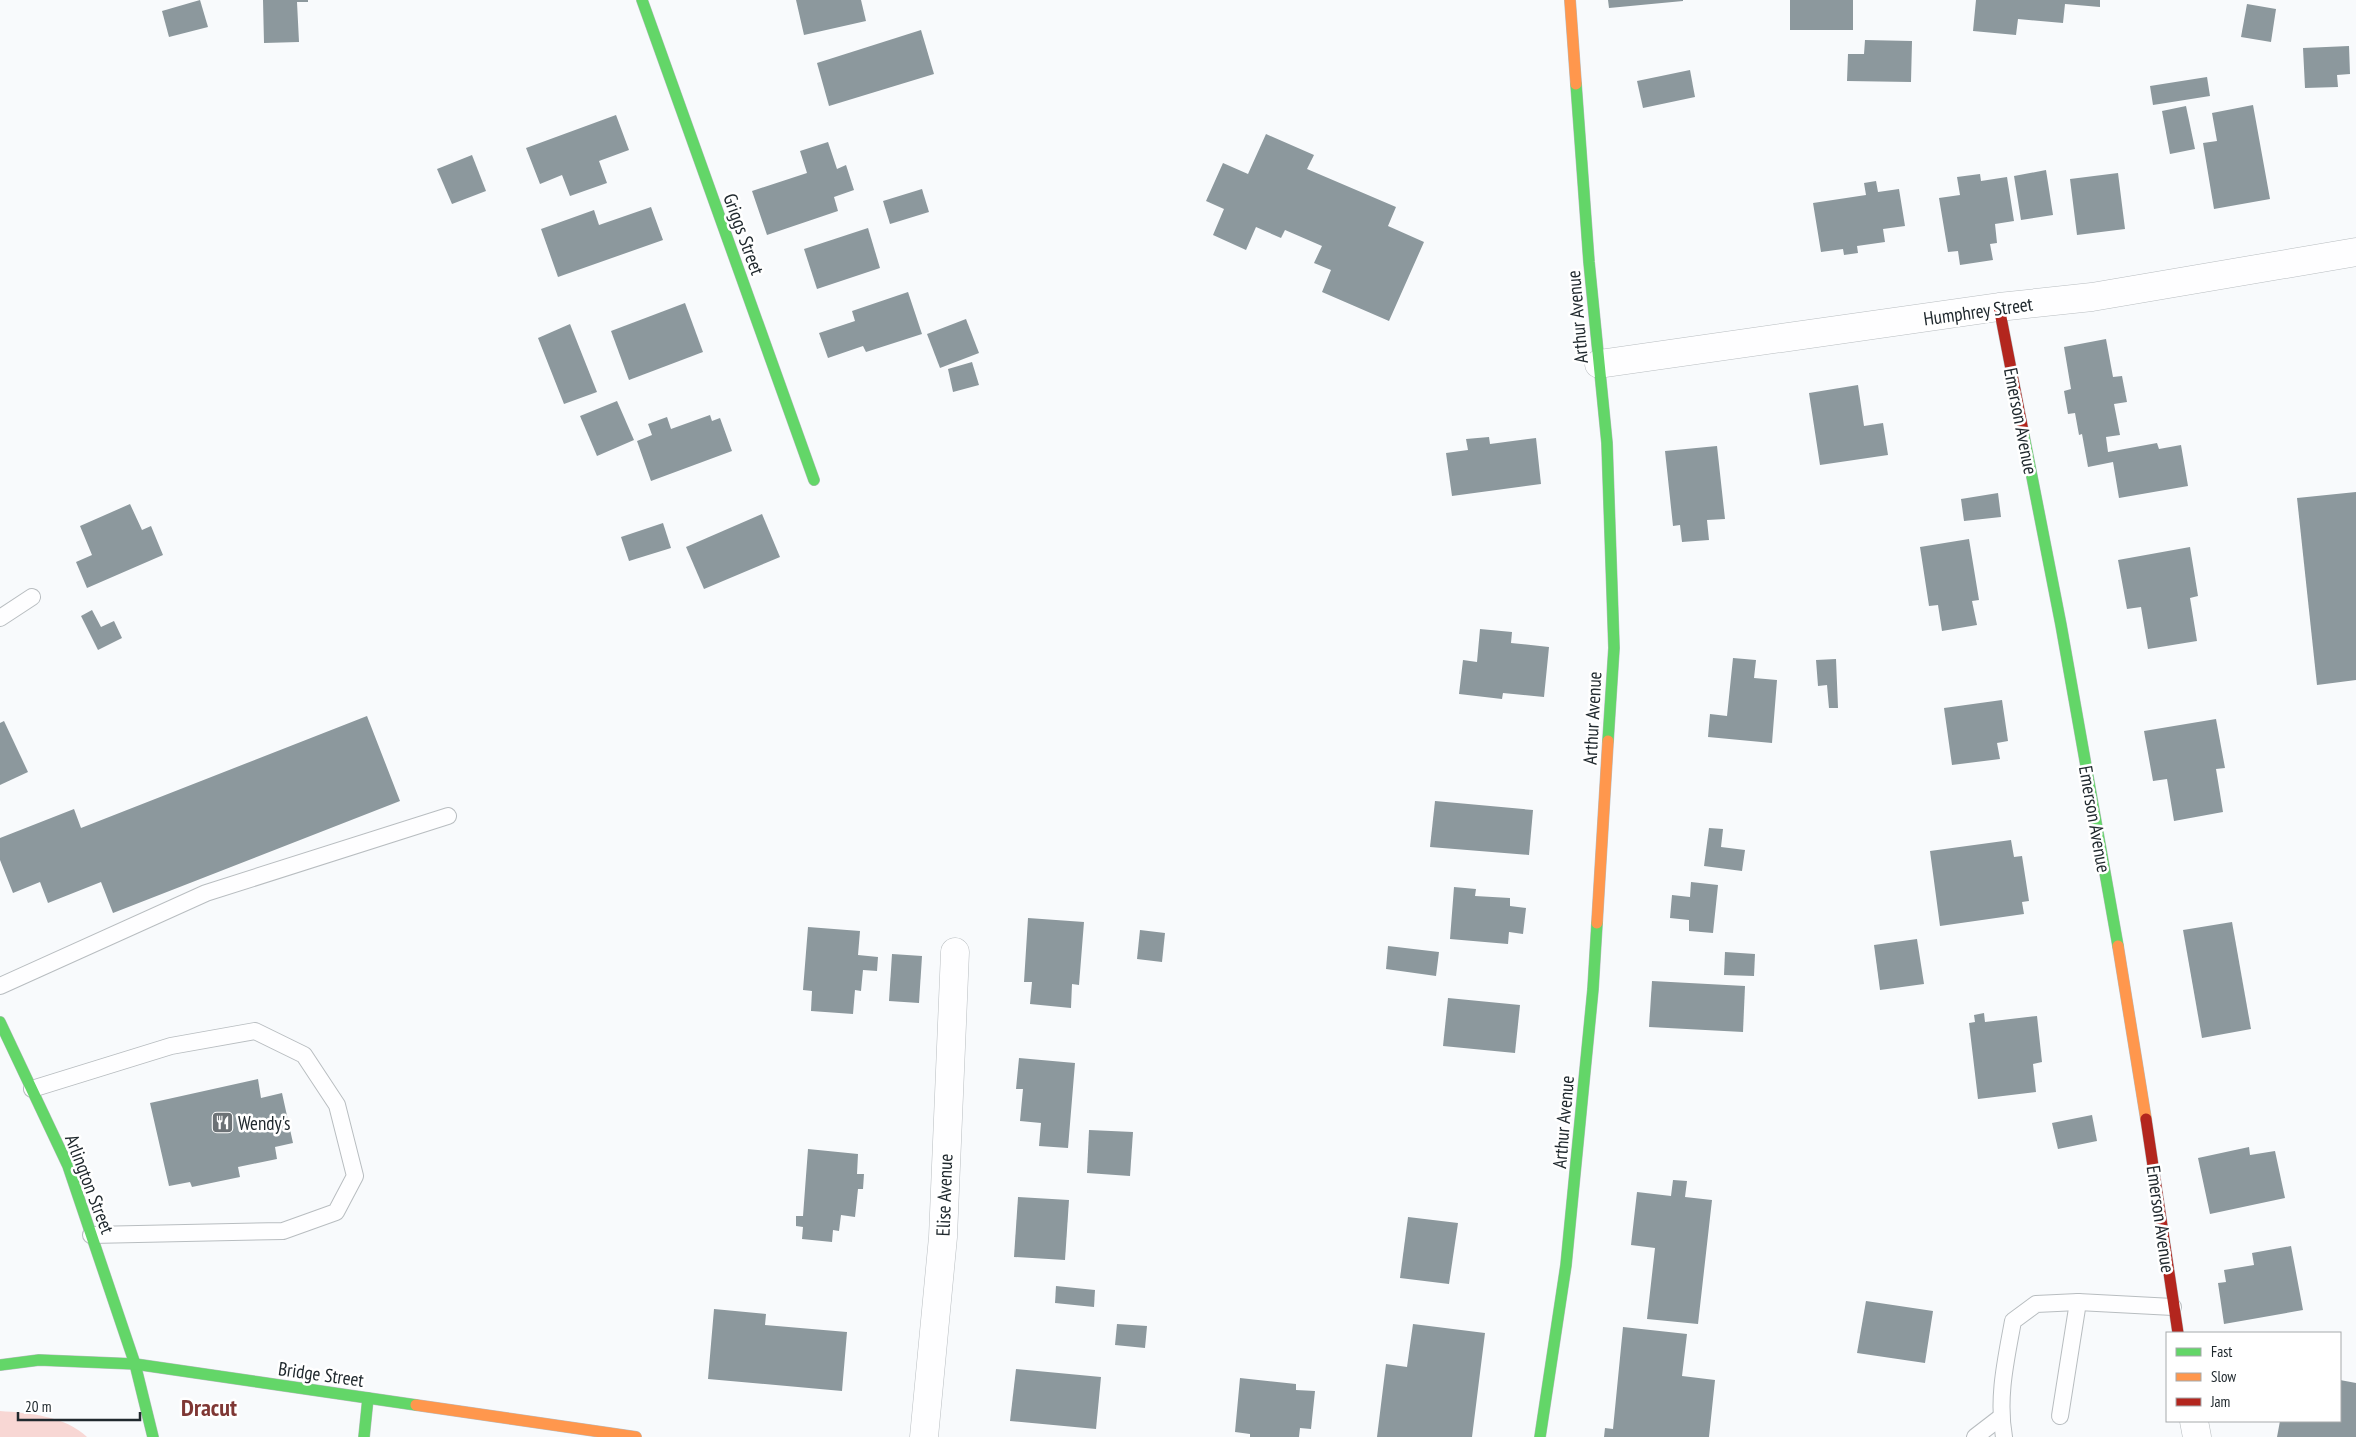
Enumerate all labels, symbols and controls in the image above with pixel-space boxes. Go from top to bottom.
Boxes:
street label: Griggs Street [718,190,770,279]
street label: Arthur Avenue [1561,269,1593,365]
street label: Humphrey Street [1922,291,2035,331]
street label: Emerson Avenue [1999,366,2043,476]
street label: Arthur Avenue [1578,671,1606,765]
street label: Emerson Avenue [2074,764,2116,874]
street label: Arthur Avenue [1547,1074,1579,1170]
restaurant icon: Wendy's [210,1111,234,1135]
place label: Wendy's [238,1111,291,1135]
street label: Arlington Street [60,1131,120,1238]
street label: Elise Avenue [931,1153,957,1237]
street label: Emerson Avenue [2142,1164,2180,1274]
legend [2166,1332,2341,1422]
text: Fast [2211,1342,2232,1361]
street label: Bridge Street [277,1356,366,1392]
text: Slow [2211,1367,2236,1386]
scale bar [18,1390,140,1422]
district label: Dracut [181,1392,237,1423]
text: Jam [2210,1392,2230,1411]
text: 20 m [25,1397,51,1416]

